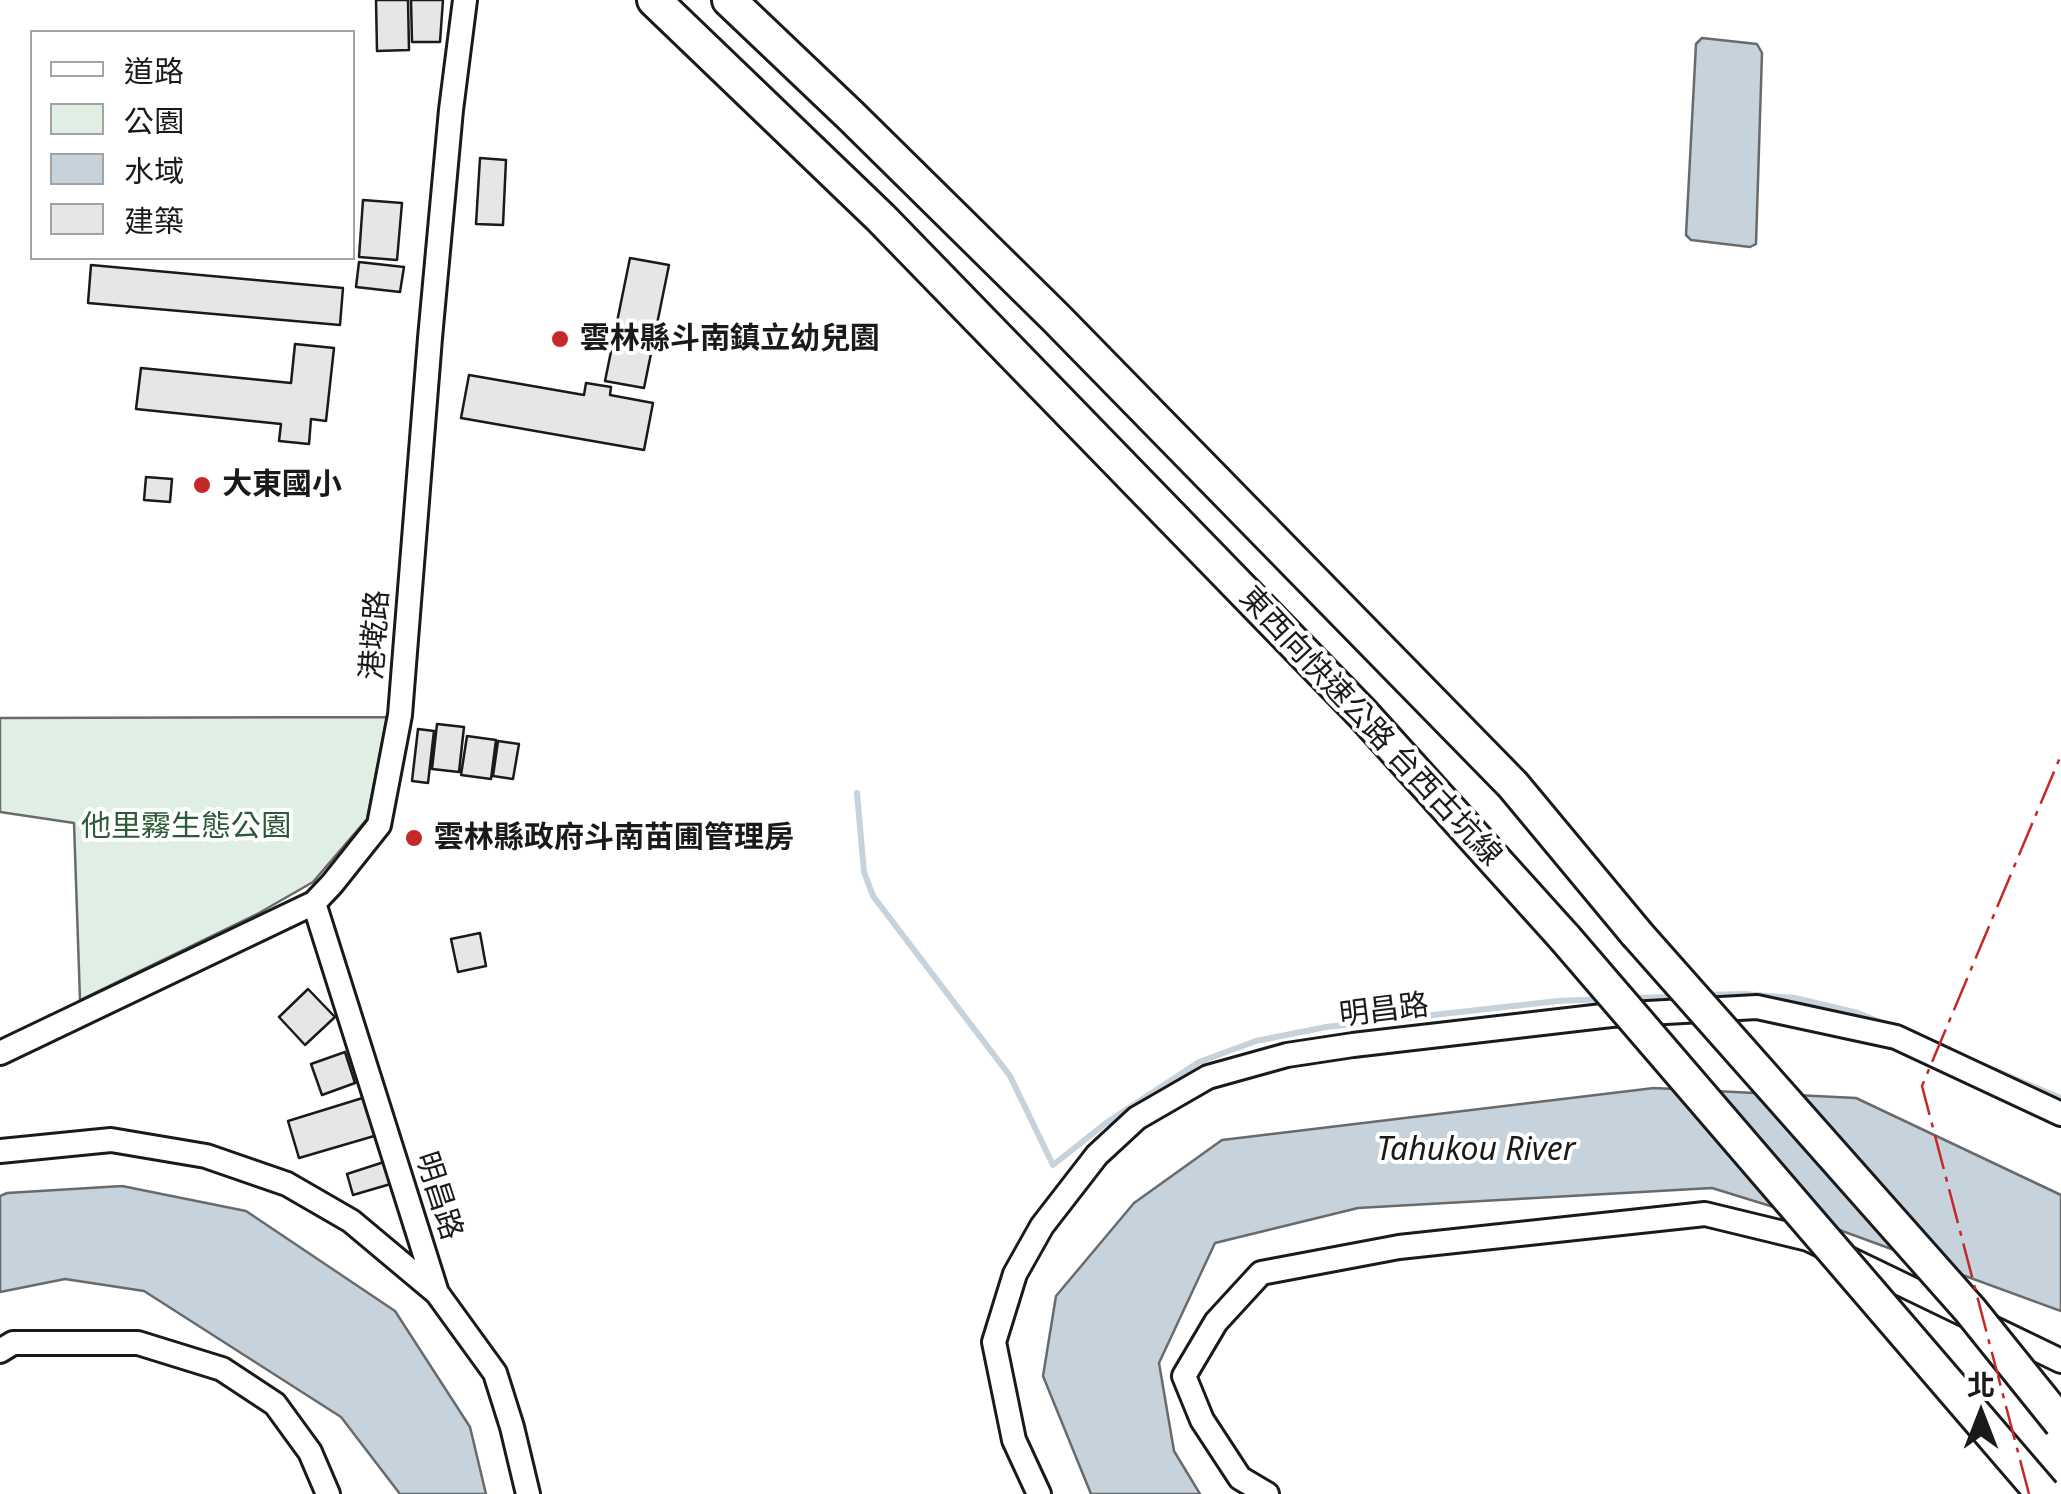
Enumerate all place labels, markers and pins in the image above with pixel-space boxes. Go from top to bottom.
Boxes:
place label: 雲林縣斗南鎮立幼兒園 [580,321,880,357]
marker: 雲林縣斗南鎮立幼兒園 [549,328,571,350]
place label: 大東國小 [222,467,342,503]
marker: 大東國小 [191,474,213,496]
place label: 雲林縣政府斗南苗圃管理房 [434,820,794,856]
marker: 雲林縣政府斗南苗圃管理房 [403,827,425,849]

